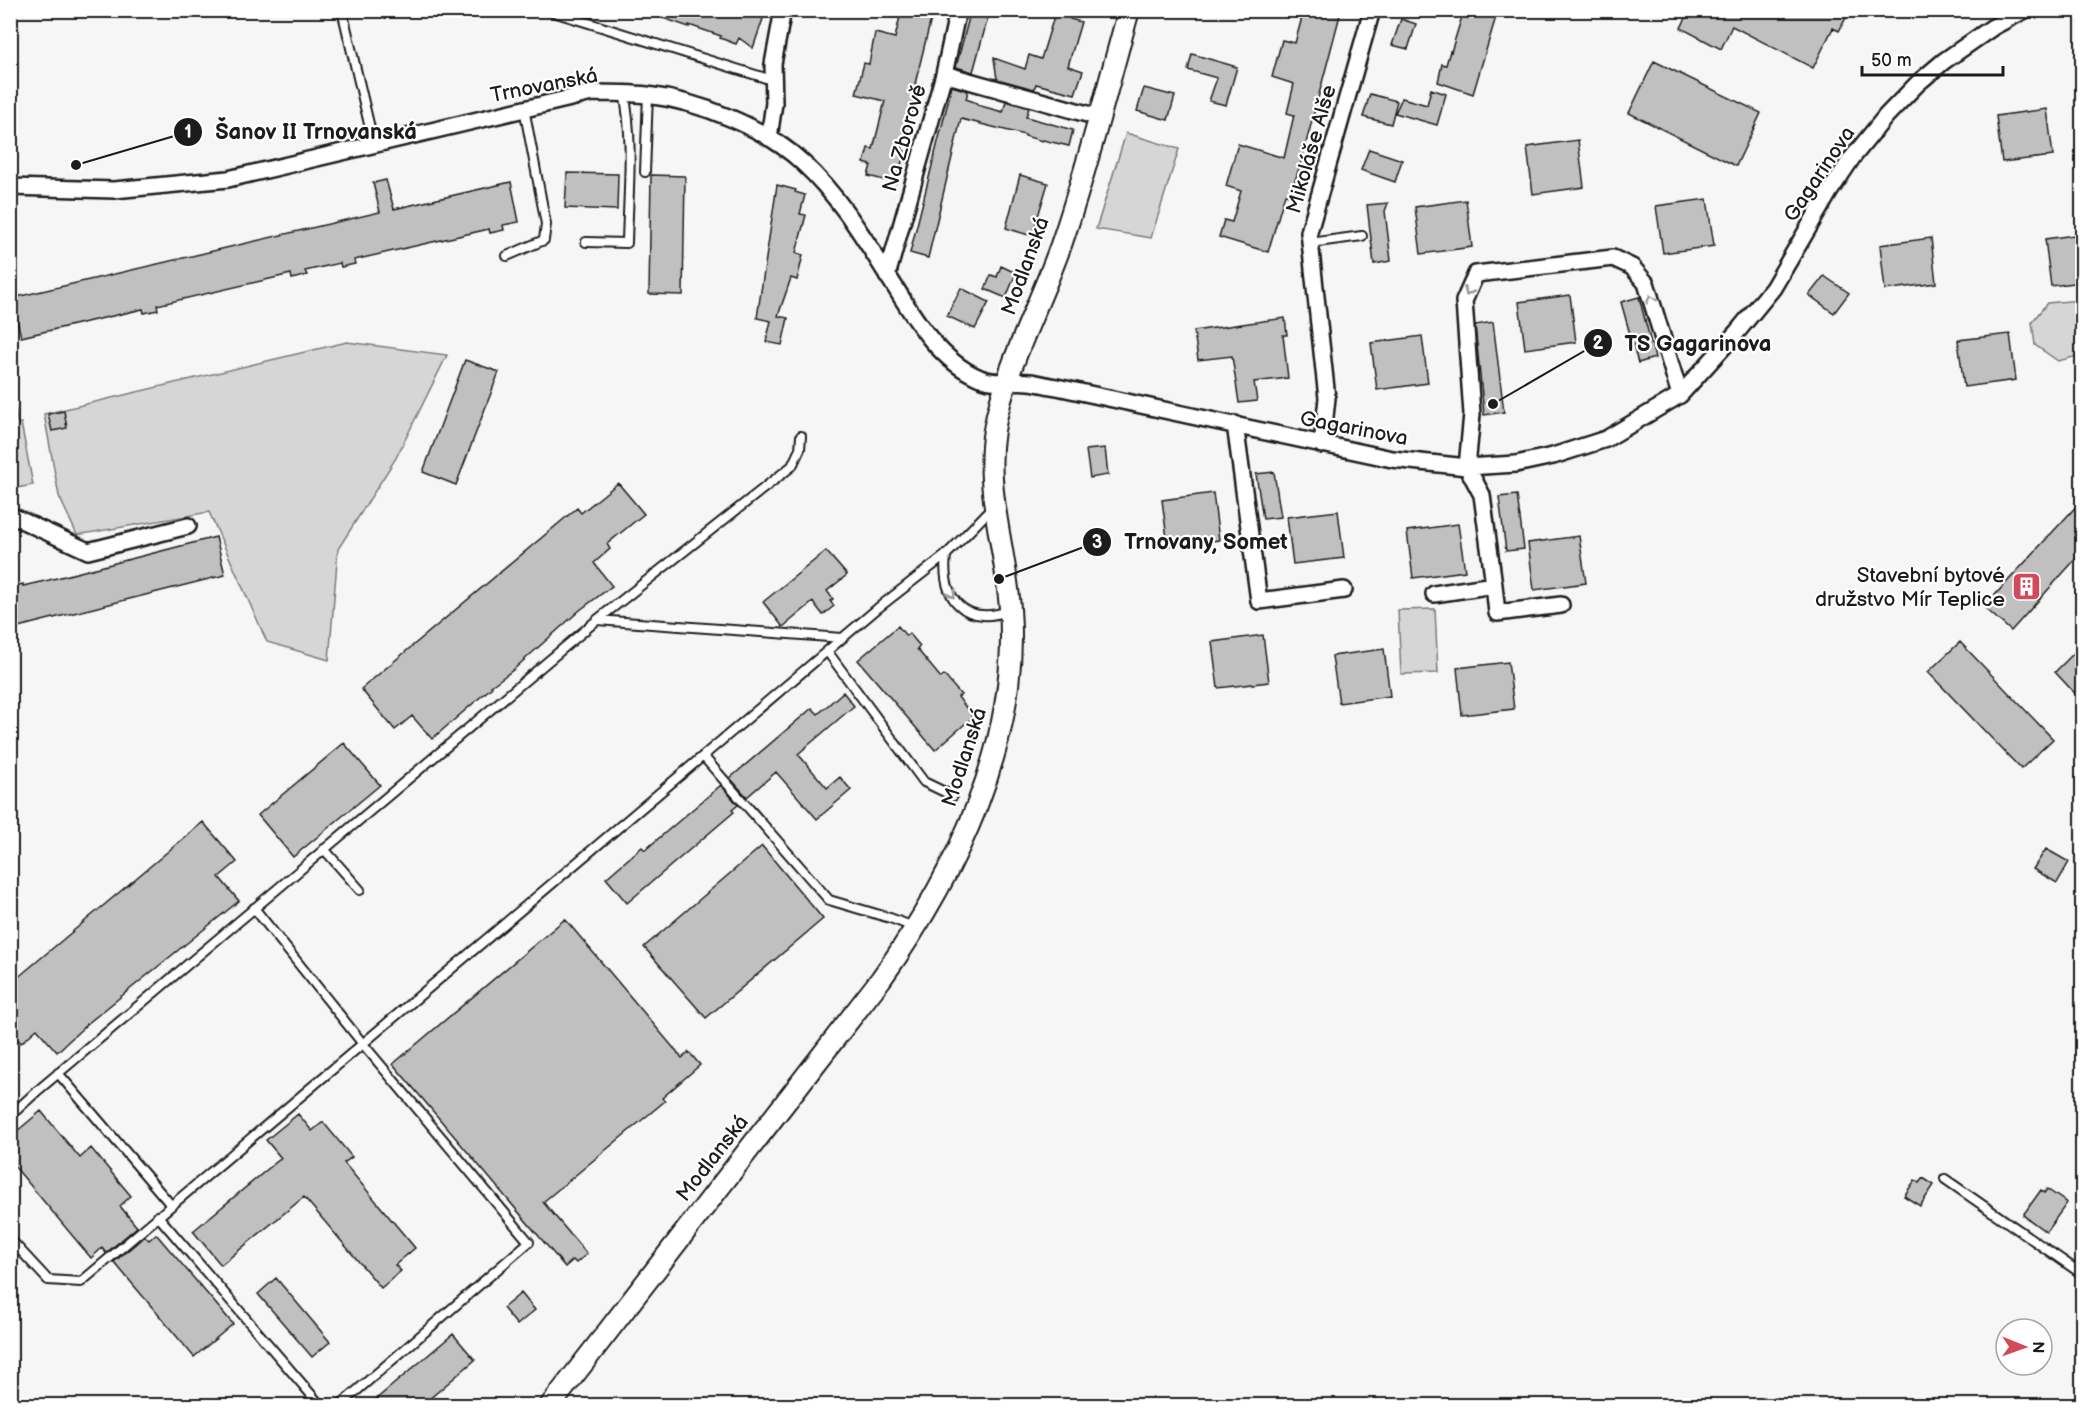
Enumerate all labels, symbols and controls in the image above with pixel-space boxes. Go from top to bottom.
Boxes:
scale bar [1862,39,2003,77]
text: 50 m [1871,50,1912,71]
street label: Trnovanská [488,63,600,108]
street label: Na Zborově [877,81,932,195]
street label: Mikoláše Alše [1281,82,1342,216]
callout: Šanov II Trnovanská [173,112,429,152]
text: Šanov II Trnovanská [215,117,417,146]
text: 1 [184,122,192,143]
street label: Gagarinova [1778,122,1860,227]
street label: Modlanská [996,214,1055,319]
one-way arrow [1463,285,1475,296]
one-way arrow [1646,294,1658,305]
callout: TS Gagarinova [1583,323,1784,363]
text: TS Gagarinova [1624,331,1772,358]
text: 2 [1593,333,1604,354]
street label: Gagarinova [1298,406,1410,451]
callout: Trnovany, Somet [1082,522,1300,562]
text: Trnovany, Somet [1124,529,1288,556]
text: 3 [1092,532,1102,553]
place label: Stavební bytové družstvo Mír Teplice [1815,563,2005,612]
building icon: Stavební bytové družstvo Mír Teplice [2010,571,2042,603]
one-way arrow [944,588,956,599]
street label: Modlanská [937,705,992,810]
street label: Modlanská [671,1110,754,1206]
north arrow [1994,1317,2054,1377]
text: N [2028,1341,2047,1353]

